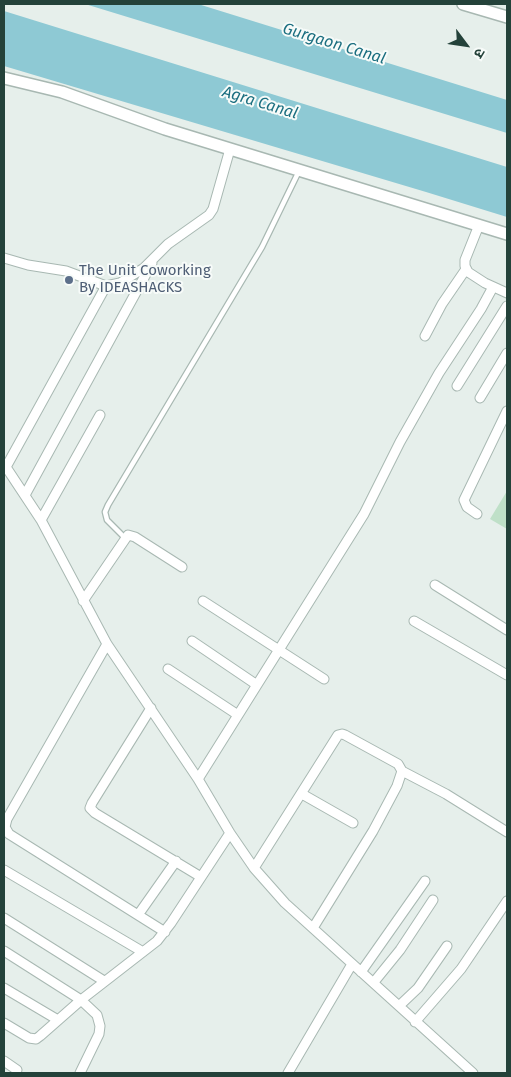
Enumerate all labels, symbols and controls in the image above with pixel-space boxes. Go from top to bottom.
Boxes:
water label: Gurgaon Canal [280,19,388,69]
north arrow [441,20,491,70]
text: उ [470,45,489,61]
water label: Agra Canal [220,82,300,124]
place label: The Unit Coworking By IDEASHACKS [79,262,211,297]
marker: The Unit Coworking By IDEASHACKS [63,274,75,286]

